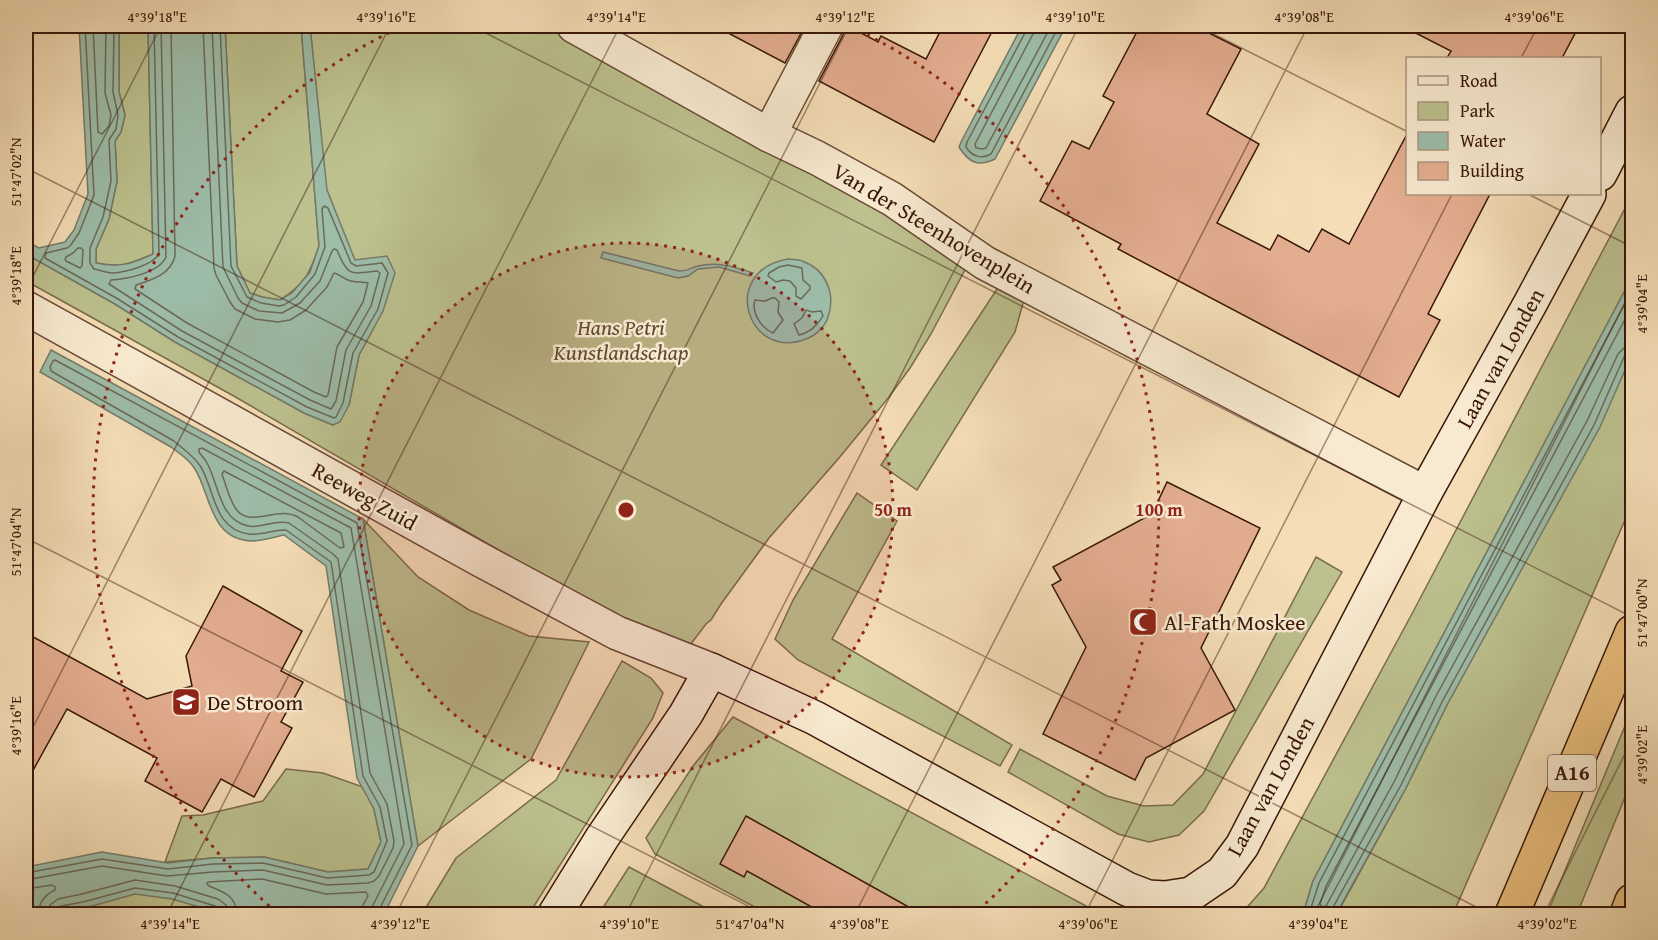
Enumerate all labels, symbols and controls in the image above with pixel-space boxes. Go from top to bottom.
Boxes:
text: 4°39'18"E [127,6,187,27]
text: 4°39'16"E [356,6,416,27]
text: 4°39'14"E [586,6,646,27]
text: 4°39'12"E [815,6,875,27]
text: 4°39'10"E [1045,6,1105,27]
text: 4°39'08"E [1274,6,1334,27]
text: 4°39'06"E [1504,6,1564,27]
legend [1406,57,1601,195]
text: Road [1460,67,1498,94]
text: Park [1460,97,1496,124]
text: Water [1460,127,1506,154]
text: 51°47'02"N [5,137,26,206]
street label: Van der Steenhovenplein [827,155,1042,302]
text: Building [1460,157,1524,184]
text: 4°39'18"E [5,246,26,306]
text: 4°39'04"E [1631,274,1652,334]
street label: Laan van Londen [1448,282,1552,434]
park label: Hans Petri Kunstlandschap [553,311,688,368]
street label: Reeweg Zuid [306,454,424,538]
text: 50 m [874,496,913,523]
text: 100 m [1135,496,1183,523]
centre of rings [616,500,636,520]
text: 51°47'04"N [5,507,26,576]
text: 51°47'00"N [1631,578,1652,647]
mosque icon: Al-Fath Moskee [1127,606,1159,638]
place label: Al-Fath Moskee [1164,606,1306,638]
school or university icon: De Stroom [170,686,202,718]
place label: De Stroom [207,686,303,718]
text: 4°39'16"E [5,696,26,756]
street label: Laan van Londen [1218,710,1322,862]
text: 4°39'02"E [1631,725,1652,785]
road number: A16 [1548,755,1596,791]
text: 4°39'14"E [140,913,200,934]
text: 4°39'12"E [370,913,430,934]
text: 4°39'10"E [599,913,659,934]
text: 51°47'04"N [716,913,785,934]
text: 4°39'08"E [829,913,889,934]
text: 4°39'06"E [1058,913,1118,934]
text: 4°39'04"E [1288,913,1348,934]
text: 4°39'02"E [1517,913,1577,934]

